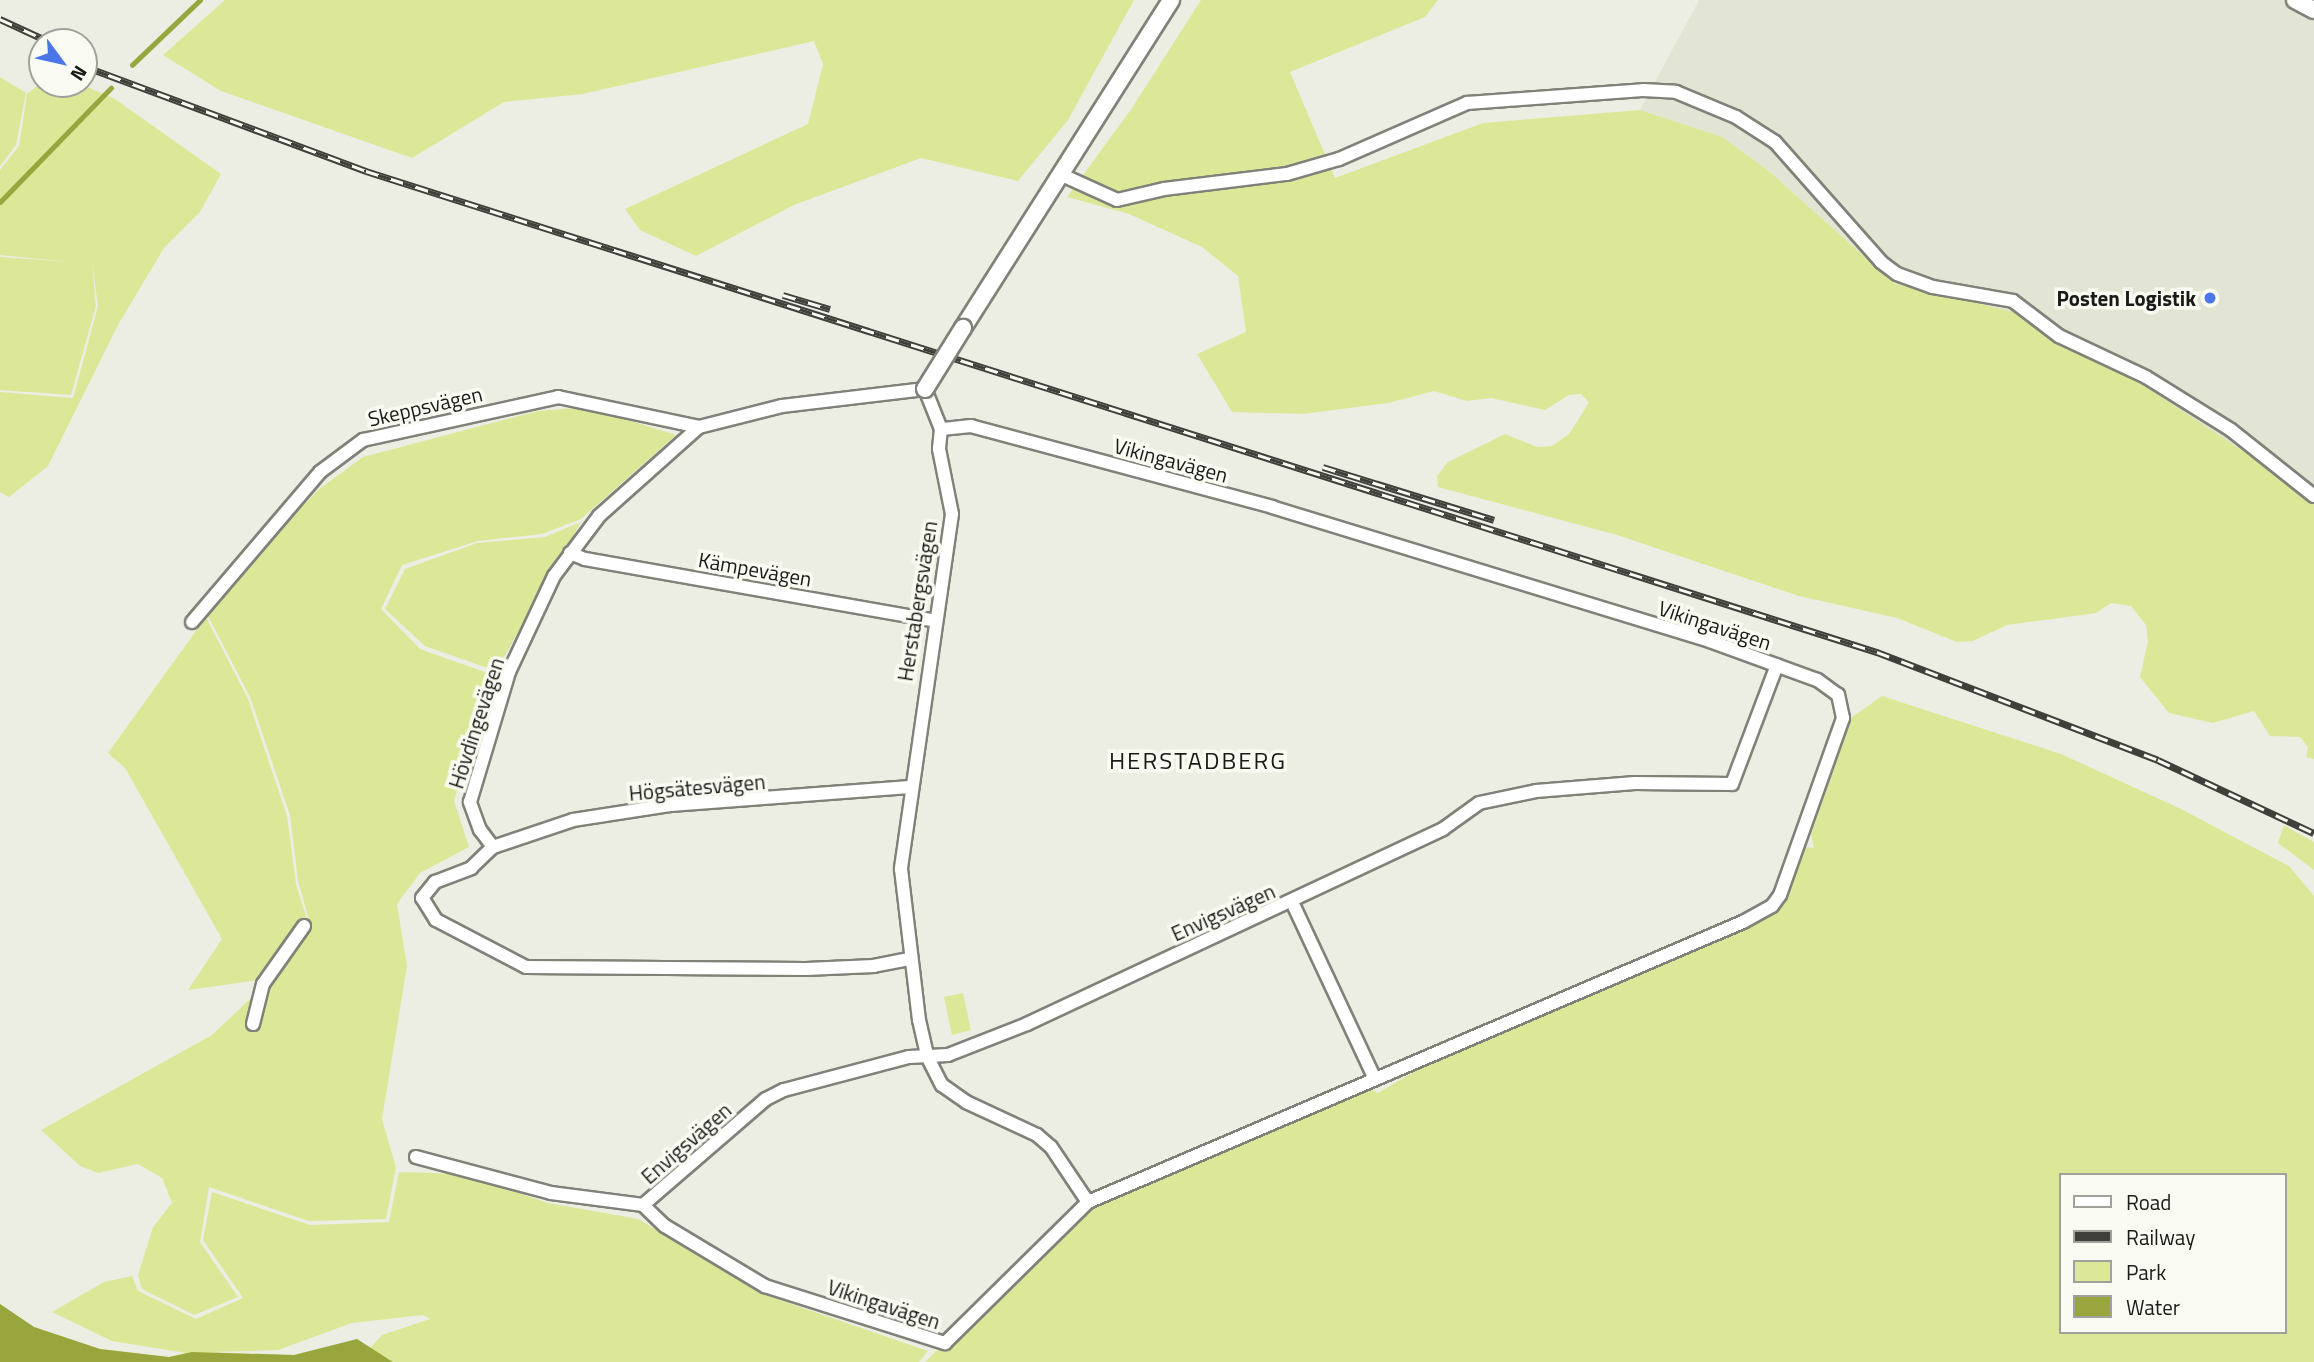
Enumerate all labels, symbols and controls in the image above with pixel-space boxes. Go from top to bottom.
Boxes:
north arrow [28,28,98,98]
text: N [64,60,95,87]
place label: Posten Logistik [2056,285,2196,311]
marker: Posten Logistik [2202,290,2218,306]
street label: Skeppsvägen [365,381,485,431]
street label: Vikingavägen [1111,433,1231,487]
street label: Herstabergsvägen [892,519,942,683]
street label: Kämpevägen [696,547,814,591]
street label: Vikingavägen [1655,595,1775,655]
street label: Hövdingevägen [443,654,509,792]
district label: HERSTADBERG [1110,747,1286,775]
street label: Högsätesvägen [628,768,766,806]
street label: Envigsvägen [1167,878,1279,946]
street label: Envigsvägen [636,1097,736,1189]
legend [2058,1173,2286,1334]
text: Road [2126,1186,2171,1218]
text: Railway [2126,1221,2195,1253]
text: Park [2126,1256,2166,1288]
street label: Vikingavägen [824,1274,944,1334]
text: Water [2126,1291,2180,1323]

